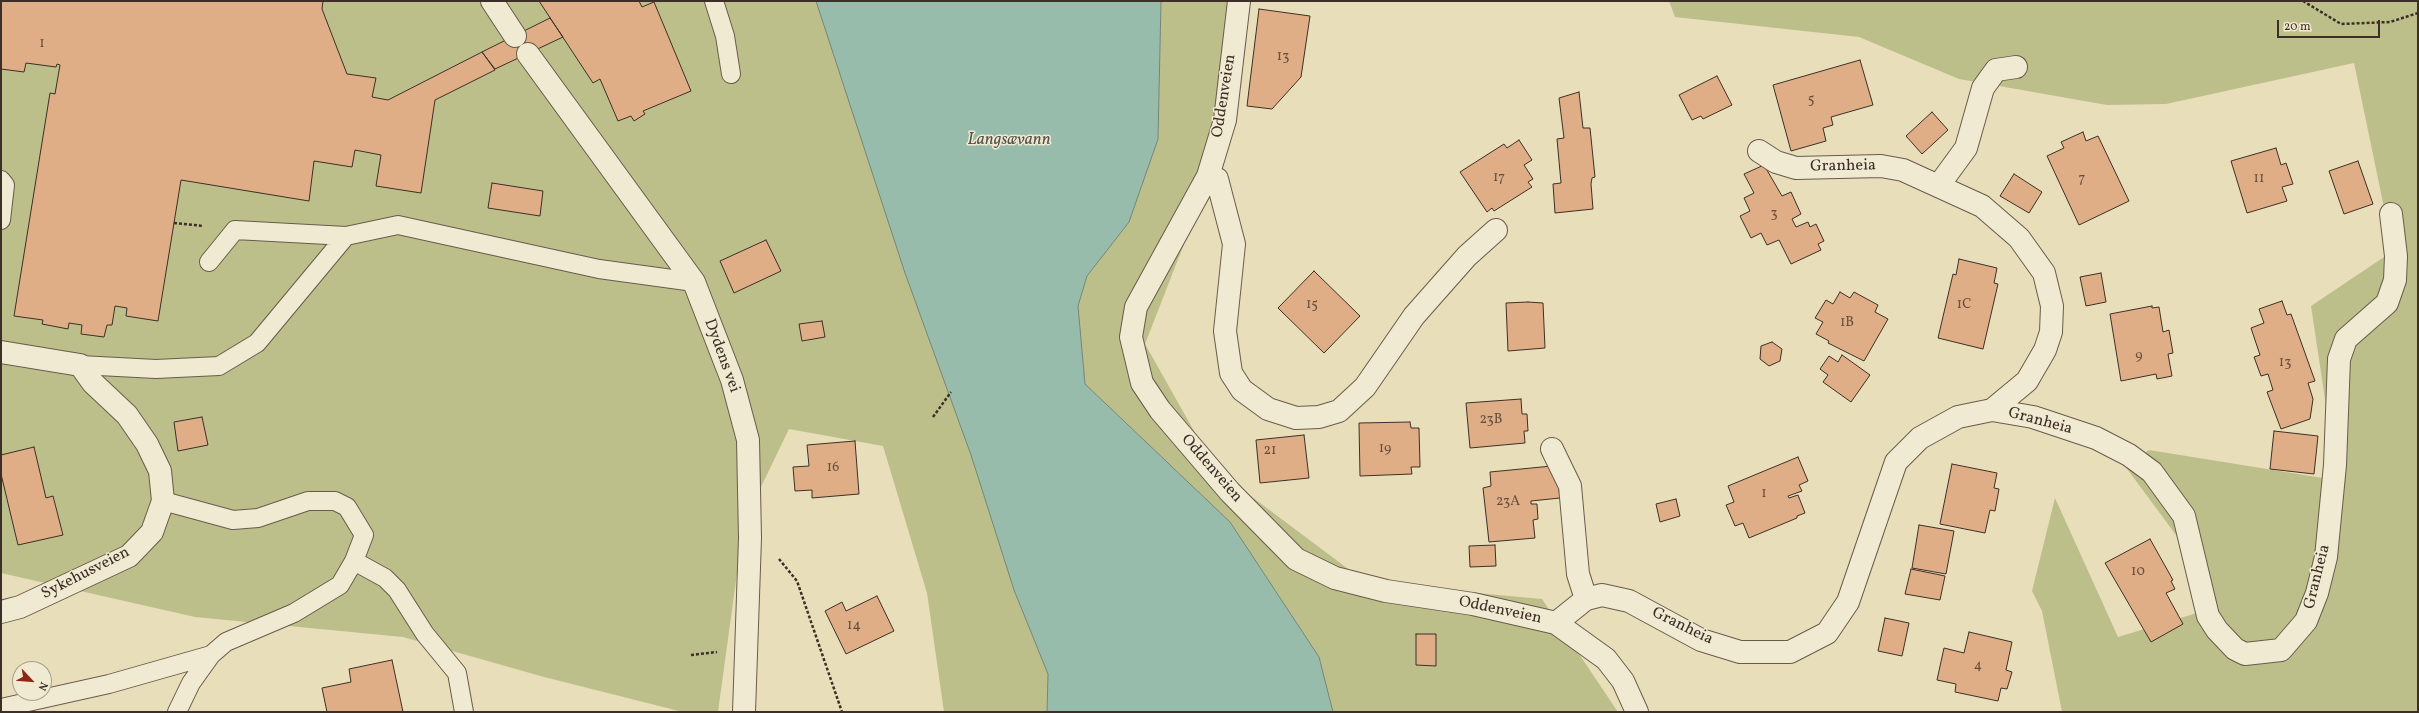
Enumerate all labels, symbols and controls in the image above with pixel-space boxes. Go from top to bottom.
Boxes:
scale bar [2279,12,2382,38]
text: 20 m [2284,19,2311,35]
house number: 1 [39,36,45,52]
house number: 13 [1277,49,1289,65]
street label: Oddenveien [1209,53,1241,139]
house number: 5 [1808,92,1814,108]
water label: Langsævann [968,131,1050,151]
street label: Granheia [1810,157,1876,177]
house number: 17 [1493,170,1505,186]
house number: 7 [2079,171,2085,187]
house number: 11 [2254,171,2264,187]
house number: 3 [1770,206,1778,222]
house number: 15 [1306,297,1318,313]
house number: 1C [1957,297,1971,313]
house number: 1B [1840,315,1854,331]
street label: Dydens vei [699,317,743,395]
house number: 9 [2135,348,2143,364]
house number: 13 [2279,355,2291,371]
street label: Granheia [2006,404,2074,440]
house number: 23B [1479,412,1503,428]
street label: Oddenveien [1176,431,1246,507]
house number: 19 [1379,441,1391,457]
house number: 21 [1264,443,1276,459]
house number: 16 [827,460,839,476]
house number: 1 [1761,486,1767,502]
house number: 23A [1496,494,1520,510]
street label: Granheia [2301,543,2335,611]
street label: Sykehusveien [39,544,133,604]
house number: 10 [2131,564,2145,580]
street label: Oddenveien [1457,593,1543,629]
street label: Granheia [1648,604,1716,650]
house number: 14 [847,618,861,634]
house number: 4 [1974,658,1982,674]
north arrow [12,661,52,701]
text: N [34,679,51,693]

